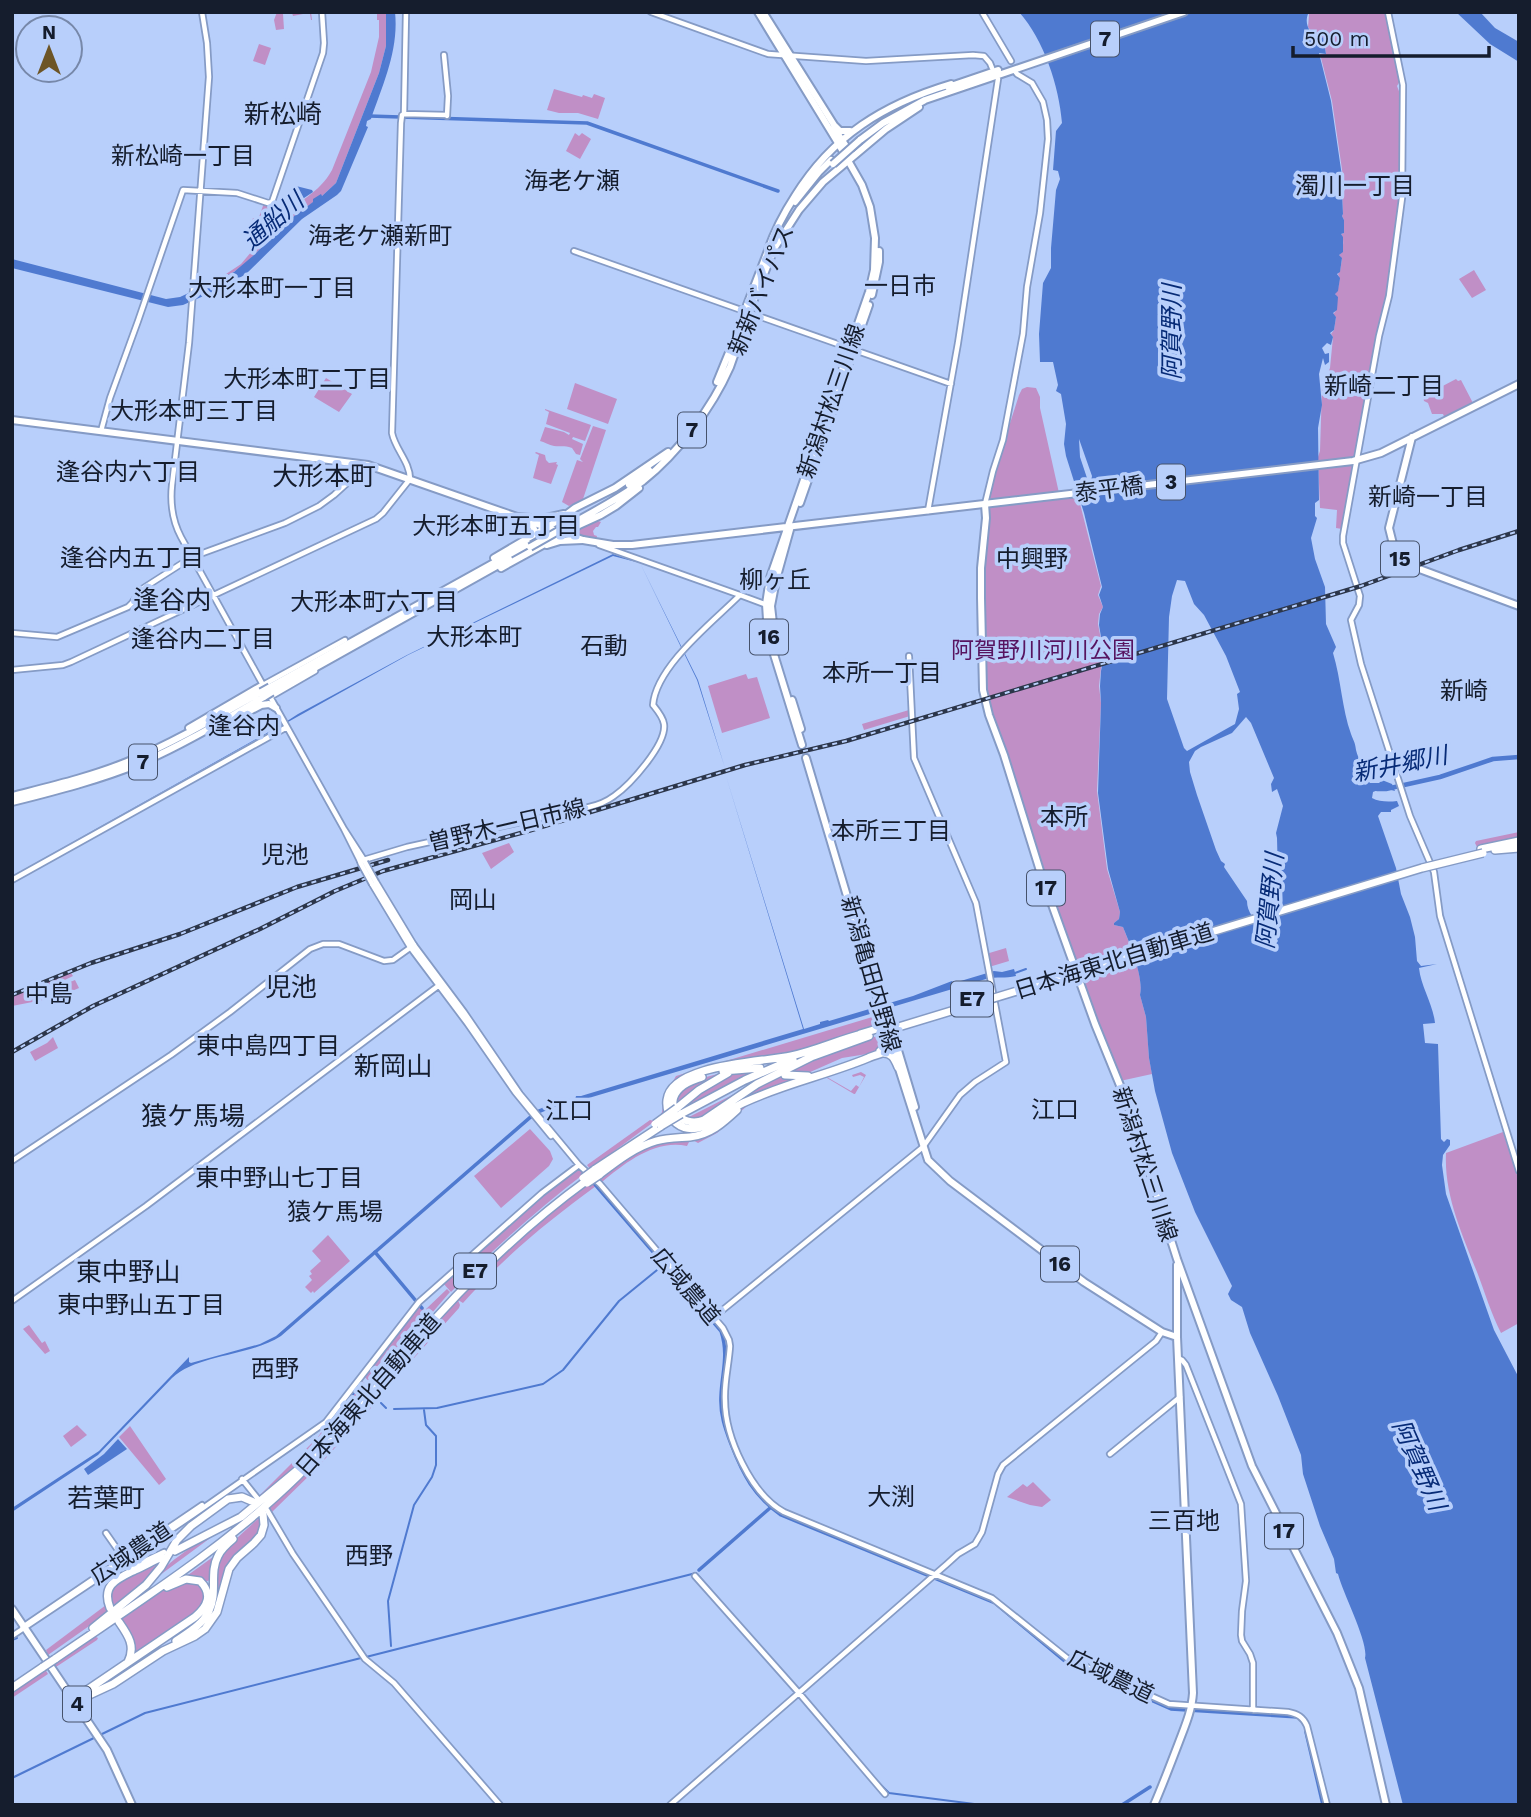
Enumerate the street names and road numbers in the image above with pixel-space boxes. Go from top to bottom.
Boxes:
road number: 7 [1091,22,1119,56]
street label: 新新バイパス [723,221,800,359]
street label: 新潟村松三川線 [793,321,870,482]
road number: 7 [678,412,706,448]
road number: 3 [1157,464,1185,500]
street label: 泰平橋 [1073,472,1145,507]
road number: 15 [1381,542,1419,576]
road number: 16 [750,620,788,654]
road number: 7 [129,744,157,780]
street label: 曽野木一日市線 [426,794,589,857]
road number: 17 [1027,870,1065,906]
street label: 新潟亀田内野線 [835,893,906,1055]
street label: 日本海東北自動車道 [1011,918,1217,1005]
road number: E7 [951,982,993,1016]
street label: 新潟村松三川線 [1107,1083,1182,1245]
street label: 広域農道 [646,1242,726,1330]
road number: 16 [1041,1246,1079,1282]
road number: E7 [454,1254,496,1288]
street label: 日本海東北自動車道 [290,1308,446,1482]
road number: 17 [1265,1514,1303,1548]
street label: 広域農道 [86,1516,177,1590]
street label: 広域農道 [1064,1644,1158,1709]
road number: 4 [63,1686,91,1722]

